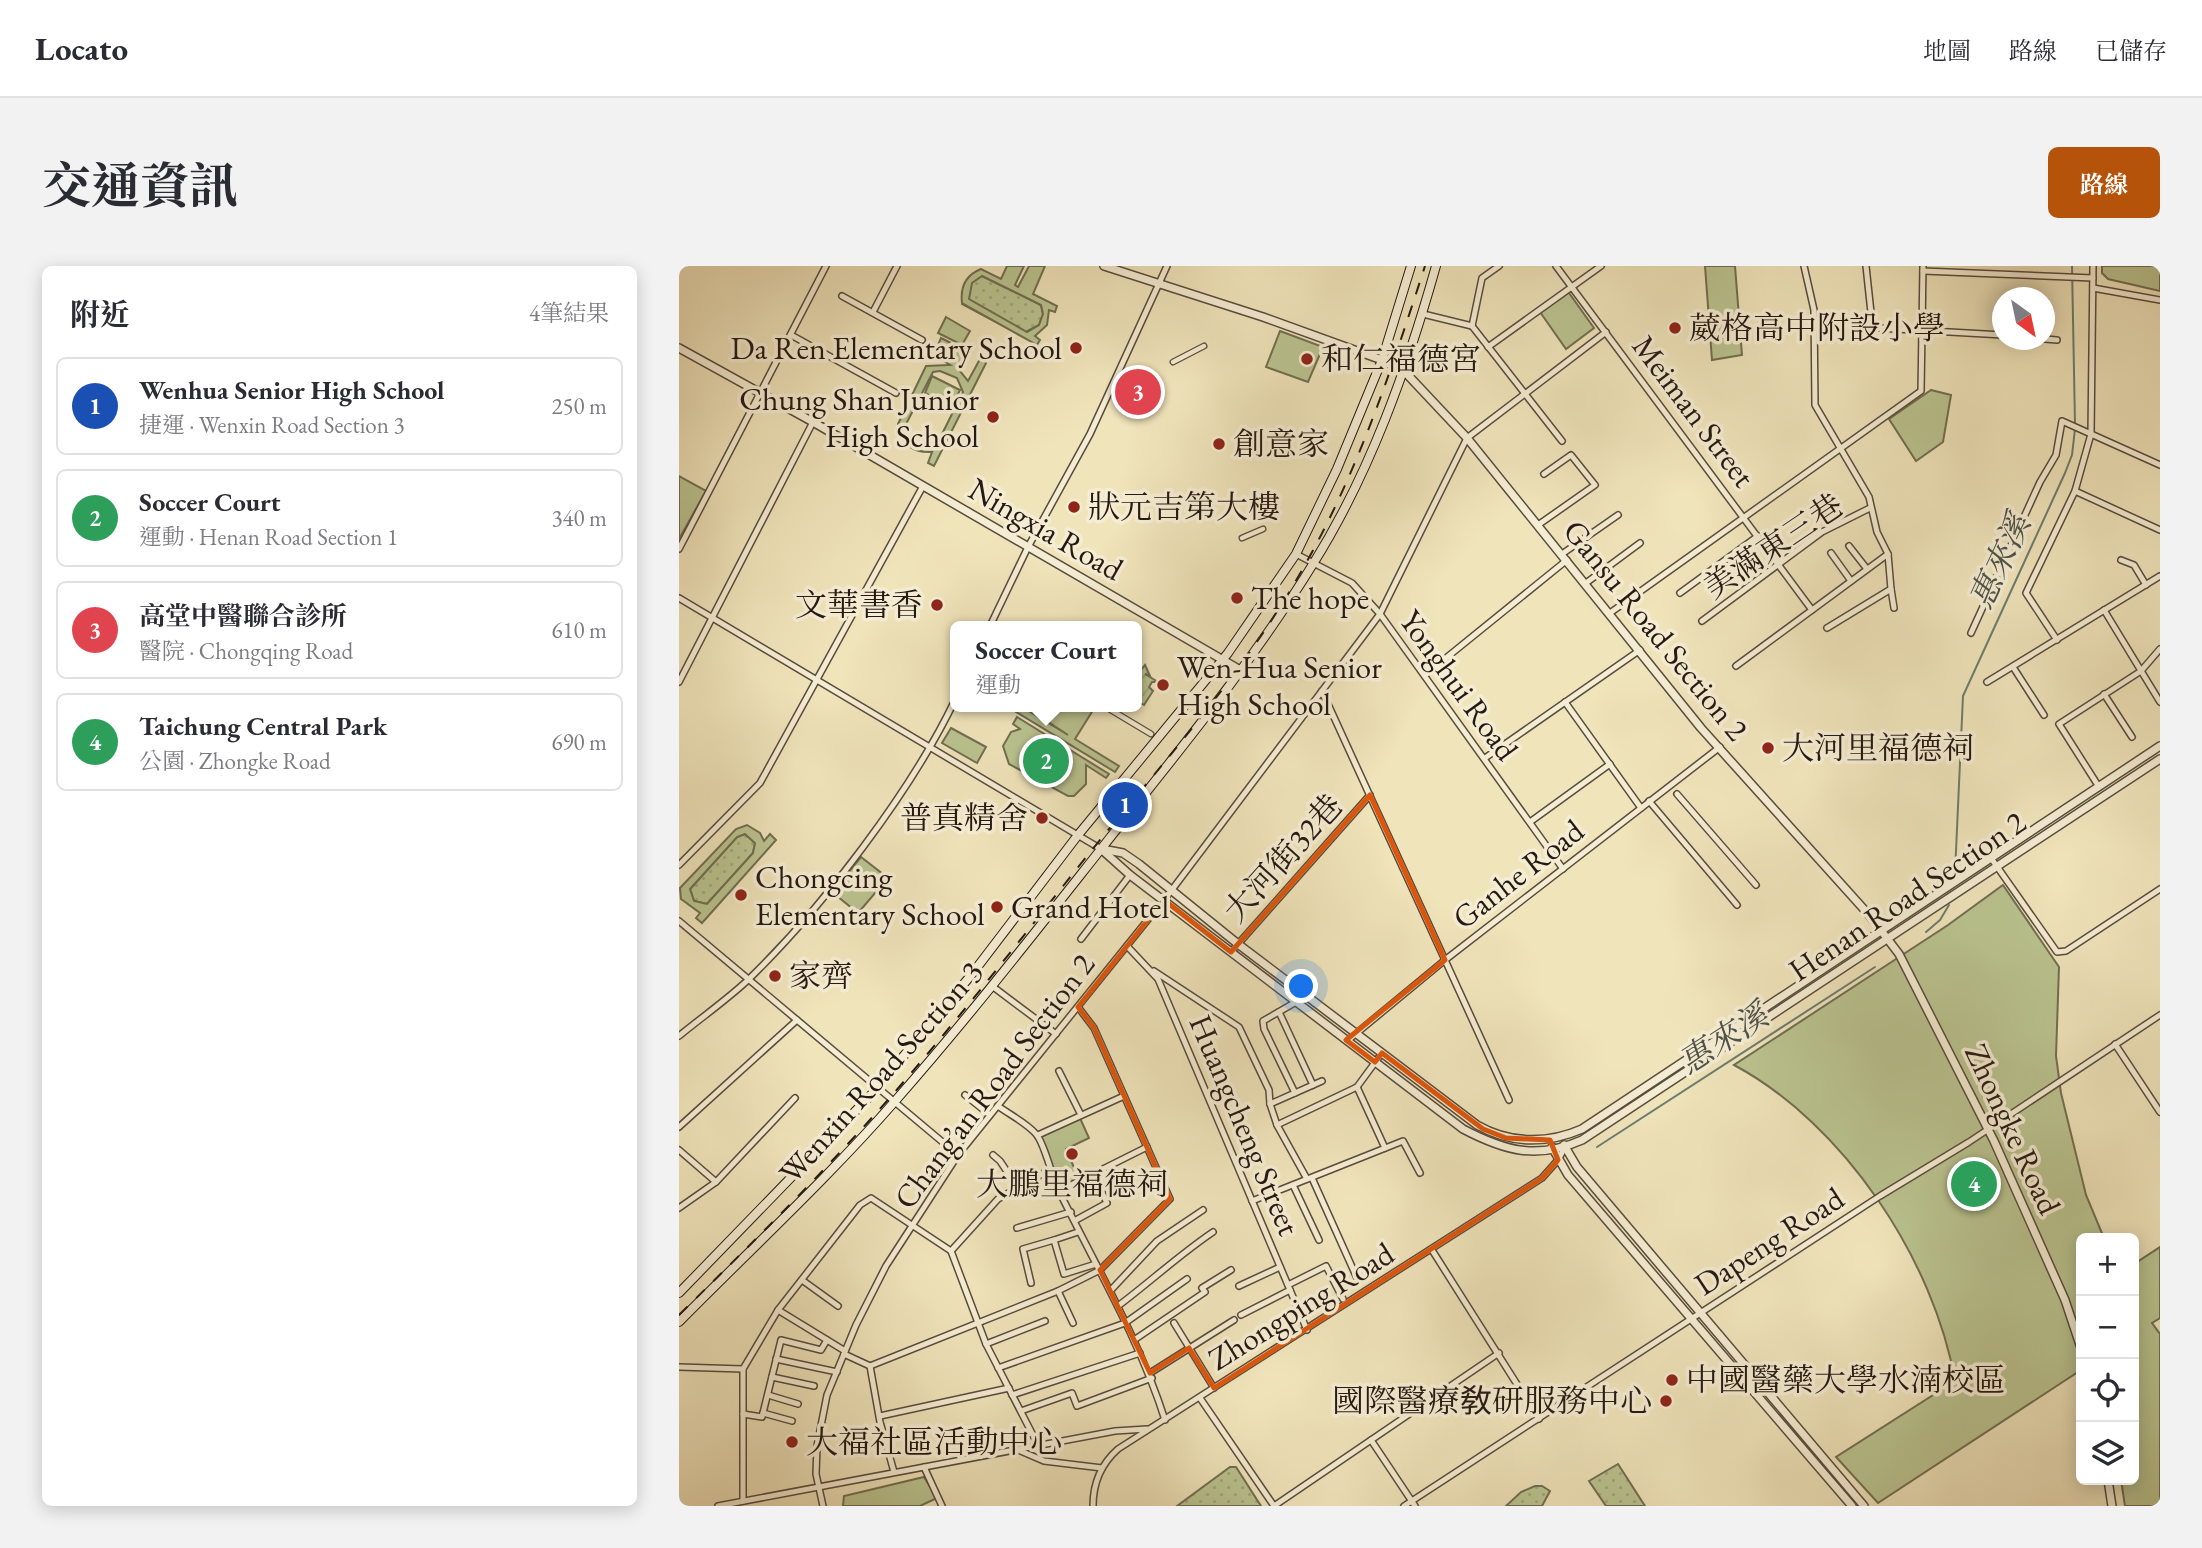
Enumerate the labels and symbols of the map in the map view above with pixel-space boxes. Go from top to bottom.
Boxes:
north arrow [1992,287,2055,350]
place label: 葳格高中附設小學 [1689,307,1945,349]
marker: 葳格高中附設小學 [1667,320,1683,336]
place label: Da Ren Elementary School [730,327,1062,369]
street label: Meiman Street [1623,327,1765,495]
place label: 和仁福德宮 [1321,338,1481,380]
marker: Da Ren Elementary School [1068,340,1084,356]
marker: 和仁福德宮 [1299,351,1315,367]
pin: 3 [1115,366,1161,418]
place label: Chung Shan Junior High School [739,378,979,457]
marker: Chung Shan Junior High School [985,409,1001,425]
place label: 創意家 [1233,423,1329,465]
marker: 創意家 [1211,436,1227,452]
street label: Ningxia Road [961,468,1132,591]
street label: 美滿東三巷 [1695,484,1851,608]
place label: 狀元吉第大樓 [1088,486,1280,528]
marker: 狀元吉第大樓 [1066,499,1082,515]
water label: 惠來溪 [1959,505,2041,615]
street label: Gansu Road Section 2 [1554,511,1758,750]
place label: The hope [1251,577,1369,619]
place label: 文華書香 [795,584,923,626]
marker: The hope [1229,590,1245,606]
marker: 文華書香 [929,597,945,613]
street label: Yonghui Road [1390,601,1528,769]
place label: Wen-Hua Senior High School [1177,646,1382,725]
marker: Wen-Hua Senior High School [1155,677,1171,693]
place label: 大河里福德祠 [1782,727,1974,769]
pin: 2 [1023,735,1069,787]
marker: 大河里福德祠 [1760,740,1776,756]
pin: 1 [1102,779,1148,831]
street label: 大河街32巷 [1214,785,1352,931]
place label: 普真精舍 [900,797,1028,839]
street label: Henan Road Section 2 [1780,801,2034,991]
street label: Ganhe Road [1444,809,1593,938]
marker: 普真精舍 [1034,810,1050,826]
place label: Chongcing Elementary School [755,856,985,935]
place label: Grand Hotel [1011,886,1170,928]
marker: Chongcing Elementary School [733,887,749,903]
marker: Grand Hotel [989,899,1005,915]
street label: Chang’an Road Section 2 [884,944,1104,1217]
street label: Wenxin Road Section 3 [770,952,992,1192]
place label: 家齊 [789,955,853,997]
marker: 家齊 [767,968,783,984]
your location [1284,969,1318,1003]
water label: 惠來溪 [1670,992,1779,1083]
street label: Huangcheng Street [1180,1008,1310,1242]
street label: Zhongke Road [1955,1037,2071,1222]
marker: 大鵬里福德祠 [1064,1146,1080,1162]
pin: 4 [1951,1158,1997,1210]
place label: 大鵬里福德祠 [976,1163,1168,1205]
street label: Dapeng Road [1686,1177,1852,1305]
street label: Zhongping Road [1200,1232,1402,1380]
place label: 中國醫藥大學水湳校區 [1686,1359,2006,1401]
marker: 中國醫藥大學水湳校區 [1664,1372,1680,1388]
place label: 國際醫療敎研服務中心 [1332,1380,1652,1422]
marker: 國際醫療敎研服務中心 [1658,1393,1674,1409]
place label: 大福社區活動中心 [806,1421,1062,1463]
marker: 大福社區活動中心 [784,1434,800,1450]

